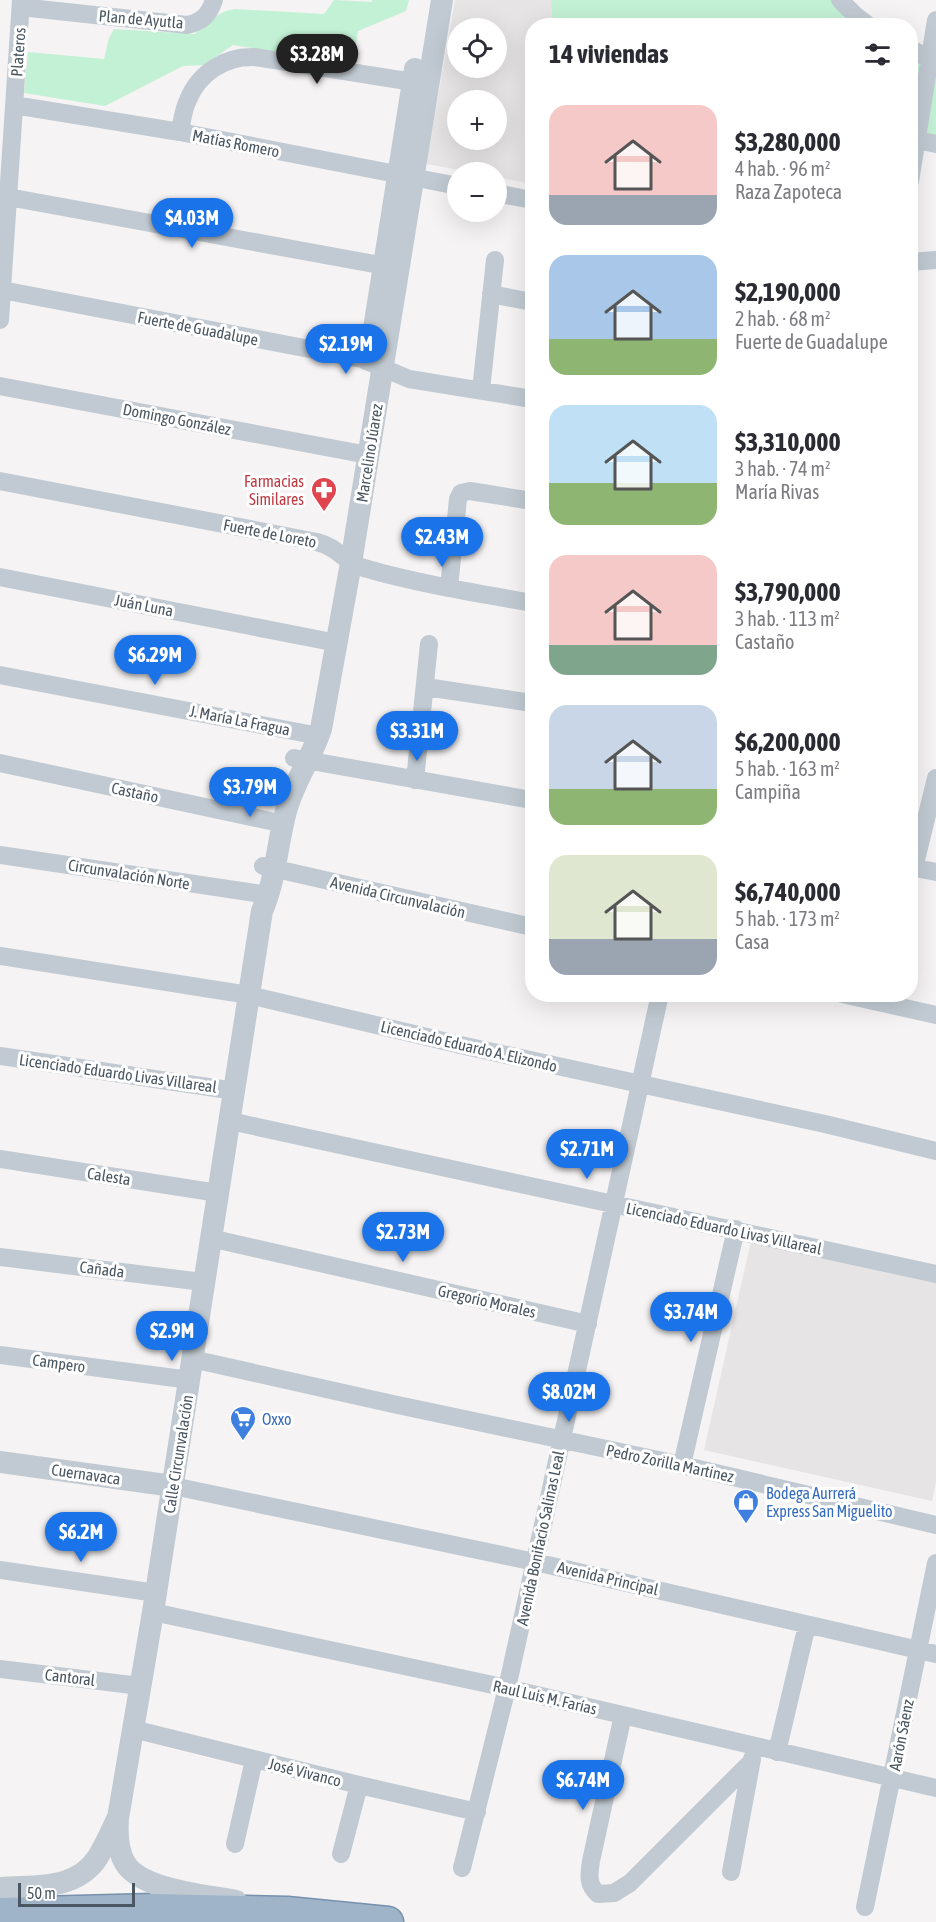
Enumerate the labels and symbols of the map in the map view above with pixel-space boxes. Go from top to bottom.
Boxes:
street label: Plan de Ayutla [98,6,184,33]
street label: Plateros [7,27,29,77]
pin: $3.28M [268,34,366,85]
street label: Matías Romero [191,126,281,160]
pin: $4.03M [143,198,241,249]
street label: Fuerte de Guadalupe [136,307,260,349]
pin: $2.19M [297,324,395,375]
street label: Domingo González [121,400,233,439]
street label: Marcelino Júarez [352,402,386,504]
place label: Farmacias Similares [244,472,304,508]
pharmacy icon: Farmacias Similares [309,475,339,513]
street label: Fuerte de Loreto [222,515,318,551]
pin: $2.43M [393,517,491,568]
street label: Juán Luna [113,591,175,619]
pin: $6.29M [106,635,204,686]
street label: J. María La Fragua [188,701,292,740]
pin: $3.31M [368,711,466,762]
pin: $3.79M [201,767,299,818]
street label: Castaño [110,778,160,806]
street label: Circunvalación Norte [67,855,191,893]
street label: Avenida Circunvalación [329,873,467,921]
street label: Licenciado Eduardo A. Elizondo [379,1017,559,1075]
street label: Licenciado Eduardo Livas Villareal [18,1050,219,1096]
pin: $2.71M [538,1129,636,1180]
street label: Calesta [86,1164,132,1188]
street label: Licenciado Eduardo Livas Villareal [625,1198,824,1258]
pin: $2.73M [354,1212,452,1263]
street label: Cañada [79,1257,125,1281]
street label: Gregorio Morales [436,1281,538,1322]
pin: $3.74M [642,1292,740,1343]
pin: $2.9M [130,1311,214,1362]
street label: Campero [31,1350,87,1377]
pin: $8.02M [520,1372,618,1423]
street label: Calle Circunvalación [160,1393,196,1515]
supermarket icon: Oxxo [228,1404,258,1442]
place label: Oxxo [262,1410,292,1428]
street label: Pedro Zorilla Martinez [605,1441,736,1485]
street label: Avenida Bonifacio Salinas Leal [513,1448,567,1627]
street label: Cuernavaca [50,1460,122,1488]
place label: Bodega Aurrerá Express San Miguelito [766,1484,893,1521]
shop icon: Bodega Aurrerá Express San Miguelito [731,1487,761,1525]
pin: $6.2M [39,1512,123,1563]
street label: Avenida Principal [556,1558,661,1600]
street label: Cantoral [44,1665,97,1689]
street label: Raul Luis M. Farías [491,1676,599,1718]
street label: Aarón Sáenz [885,1698,917,1772]
street label: José Vivanco [267,1754,343,1790]
pin: $6.74M [534,1760,632,1811]
scale bar [18,1880,135,1908]

